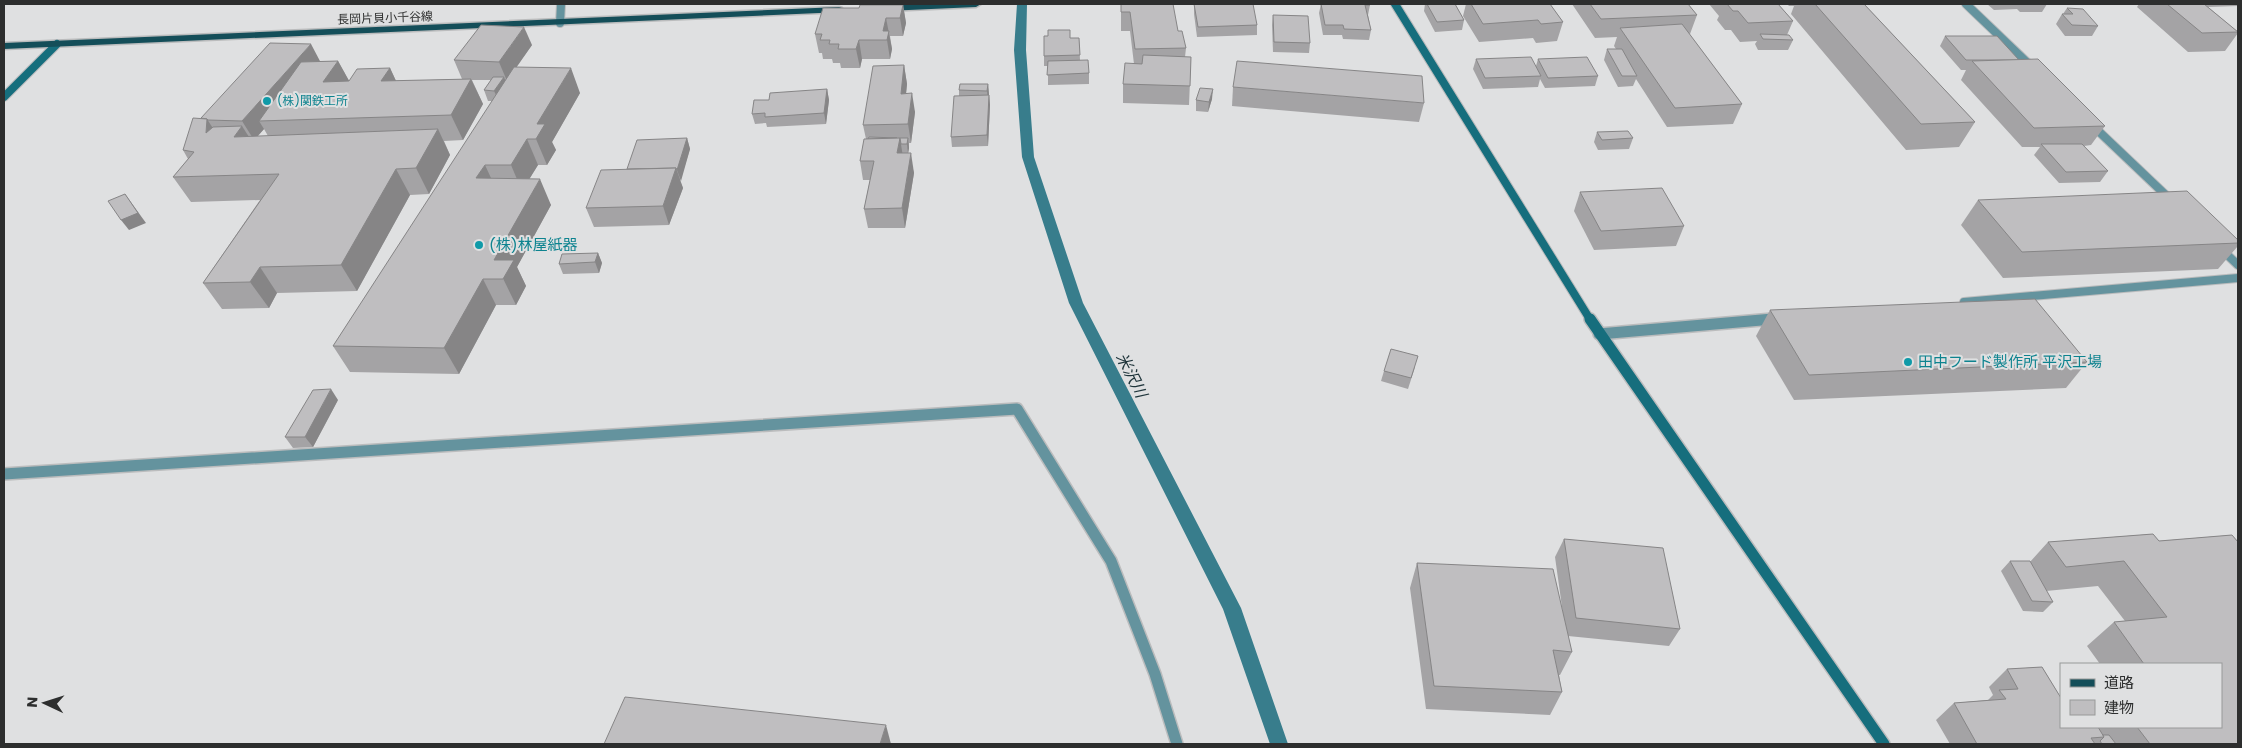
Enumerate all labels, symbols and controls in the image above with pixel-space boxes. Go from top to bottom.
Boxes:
street label: 長岡片貝小千谷線 [337,7,433,28]
place label: (株)関鉄工所 [277,92,348,109]
marker: (株)関鉄工所 [261,95,273,107]
place label: (株)林屋紙器 [489,234,578,255]
marker: (株)林屋紙器 [473,239,485,251]
water label: 米沢川 [1110,349,1154,404]
place label: 田中フード製作所 平沢工場 [1918,351,2102,372]
marker: 田中フード製作所 平沢工場 [1902,356,1914,368]
legend [2060,663,2222,728]
text: 道路 [2104,672,2134,693]
north arrow [20,678,70,728]
text: N [22,696,42,708]
text: 建物 [2104,697,2134,718]

